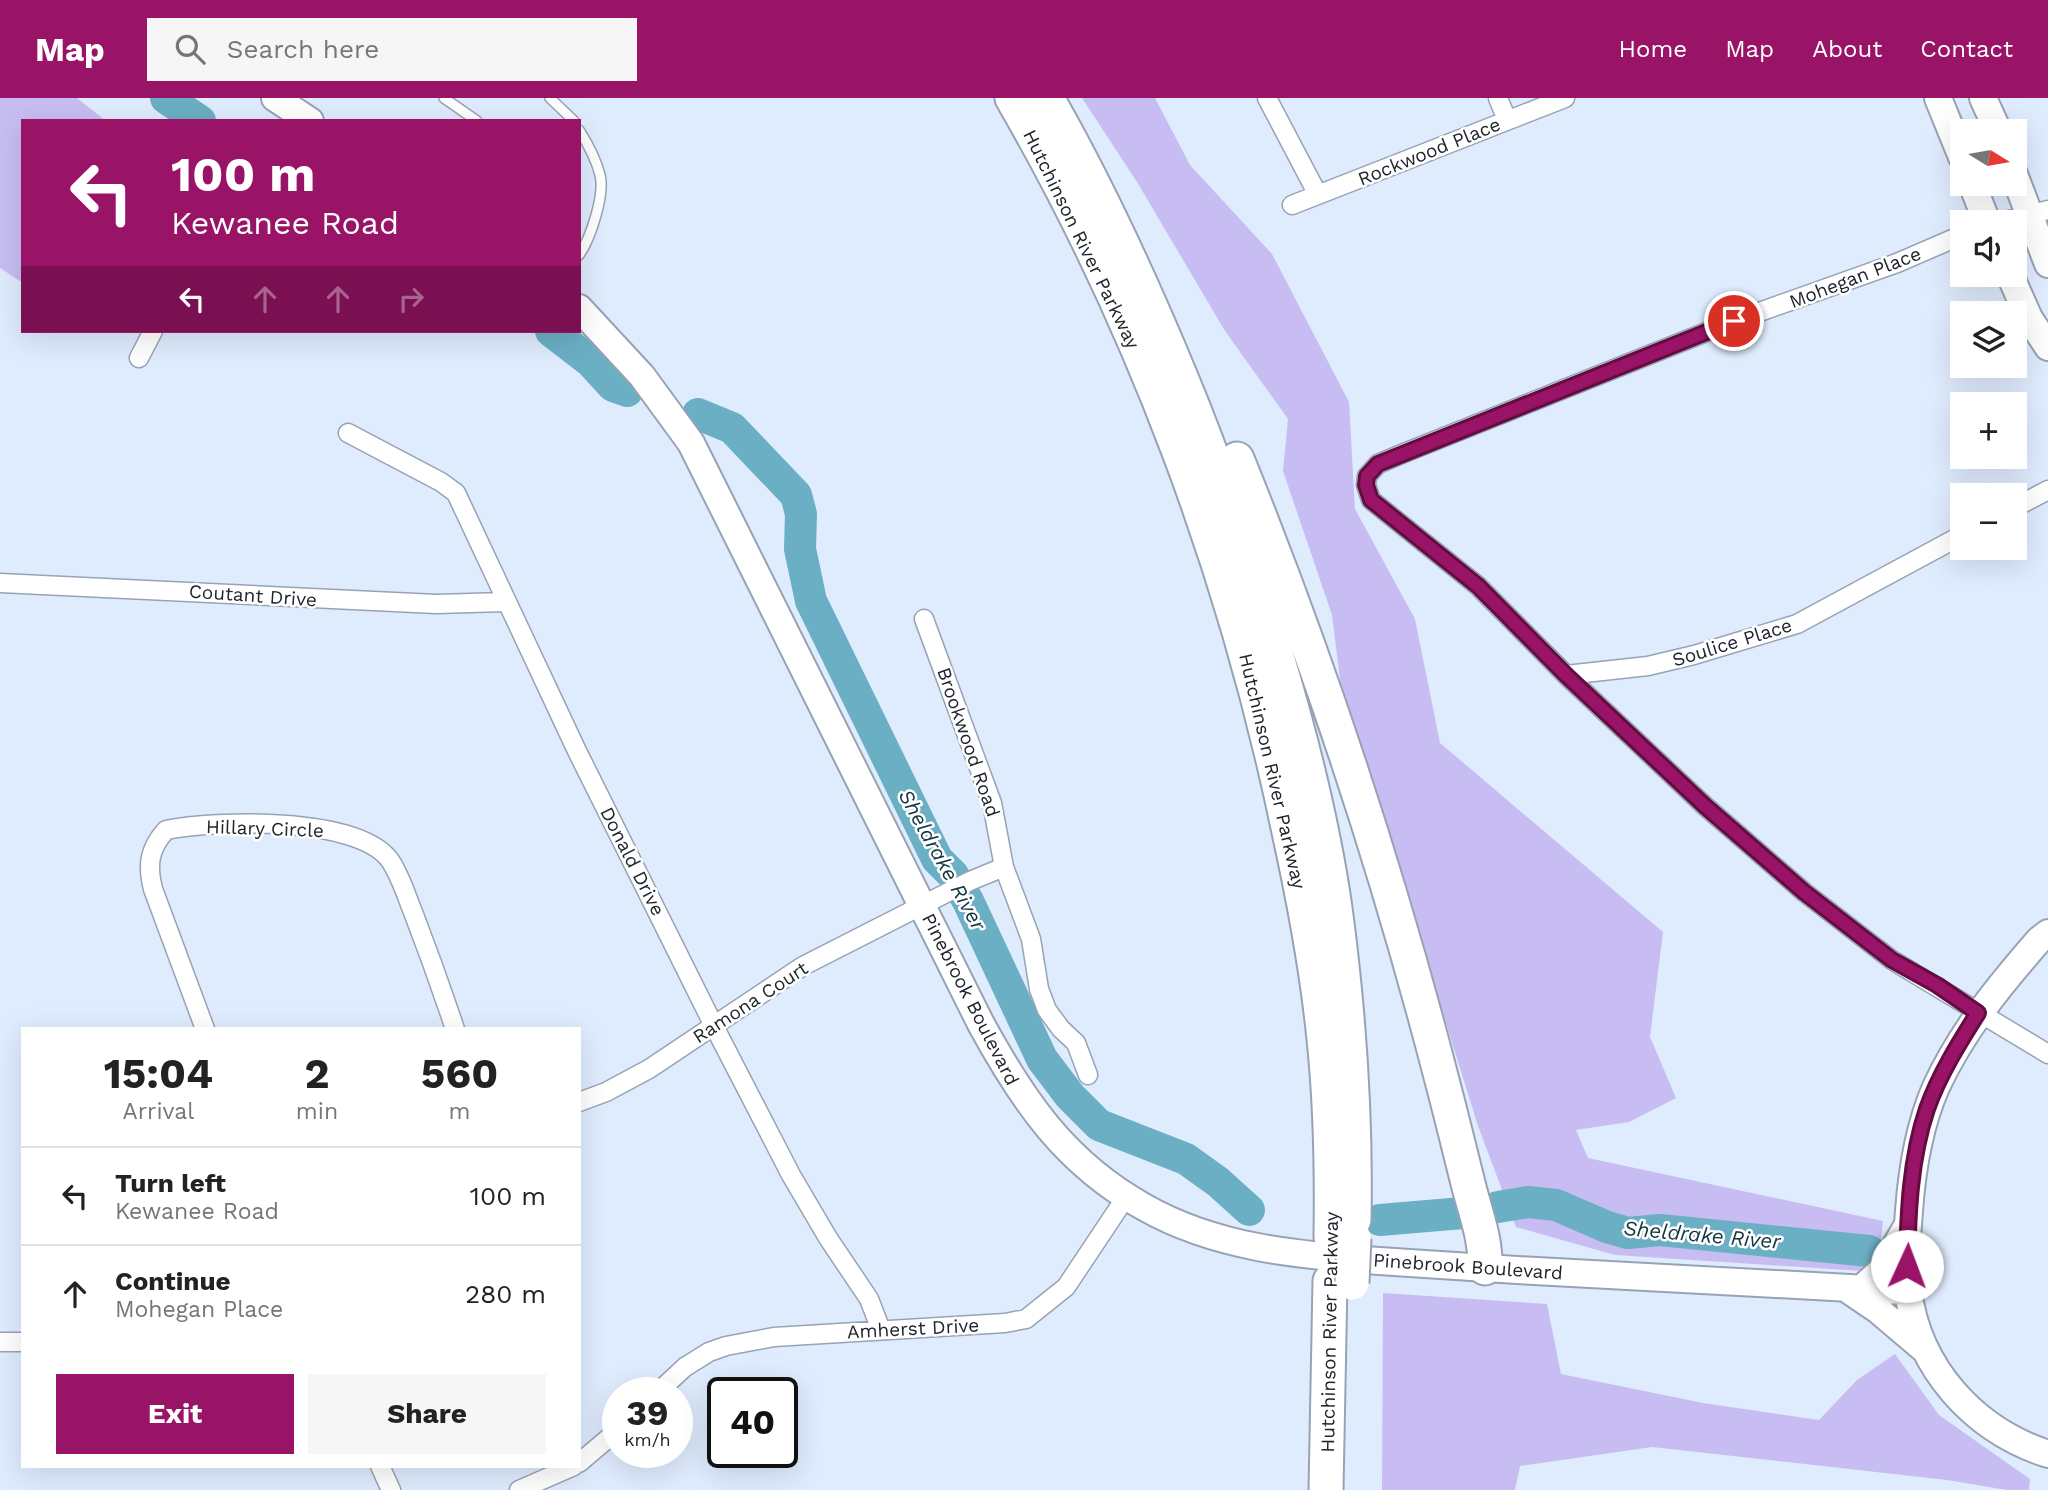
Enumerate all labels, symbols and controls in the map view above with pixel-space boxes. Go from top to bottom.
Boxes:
search box [147,18,637,81]
text: Map [35,30,105,69]
icon: search [171,30,209,68]
text: Search here [227,34,379,64]
text: Home [1619,35,1687,63]
text: Map [1725,35,1774,63]
text: About [1812,35,1882,63]
text: Contact [1920,35,2013,63]
street label: Rockwood Place [1355,112,1504,191]
north arrow [1950,119,2026,196]
map controls [1950,119,2027,560]
street label: Hutchinson River Parkway [1018,126,1145,353]
text: 100 m [171,145,315,203]
icon: left [56,147,147,238]
text: Kewanee Road [171,204,399,242]
button: sound [1950,210,2027,287]
street label: Mohegan Place [1786,242,1924,313]
icon: left [173,280,211,318]
icon: ahead [246,280,284,318]
icon: ahead [319,280,357,318]
icon: right [392,280,430,318]
pin [1704,291,1764,351]
button: layers [1950,301,2027,378]
icon: arrive [1715,302,1753,340]
button: + [1950,392,2027,469]
button: − [1950,483,2027,560]
street label: Coutant Drive [188,580,318,611]
street label: Soulice Place [1669,613,1795,672]
street label: Hutchinson River Parkway [1234,651,1311,891]
street label: Brookwood Road [932,664,1005,820]
water label: Sheldrake River [893,785,992,935]
street label: Donald Drive [595,803,670,919]
street label: Hillary Circle [206,815,324,842]
street label: Pinebrook Boulevard [917,909,1024,1089]
street label: Ramona Court [688,957,812,1048]
text: 15:04 [104,1049,213,1098]
text: 2 [304,1049,330,1098]
text: 560 [421,1049,498,1098]
text: Arrival [123,1098,194,1125]
text: min [296,1098,338,1125]
text: m [449,1098,471,1125]
text: Turn left [115,1168,226,1198]
icon: left [56,1177,94,1215]
text: 100 m [470,1181,546,1211]
text: Kewanee Road [115,1198,279,1225]
street label: Hutchinson River Parkway [1316,1211,1343,1453]
water label: Sheldrake River [1623,1215,1782,1254]
position arrow [1870,1229,1944,1303]
street label: Pinebrook Boulevard [1372,1248,1564,1285]
text: Continue [115,1266,231,1296]
icon: ahead [56,1275,94,1313]
text: 280 m [465,1279,546,1309]
text: Mohegan Place [115,1296,283,1323]
street label: Amherst Drive [846,1314,980,1343]
button: Exit [56,1374,294,1454]
button: Share [308,1374,546,1454]
speed limit sign: 40 [707,1377,798,1468]
text: 39 [626,1392,669,1434]
text: km/h [624,1429,671,1450]

